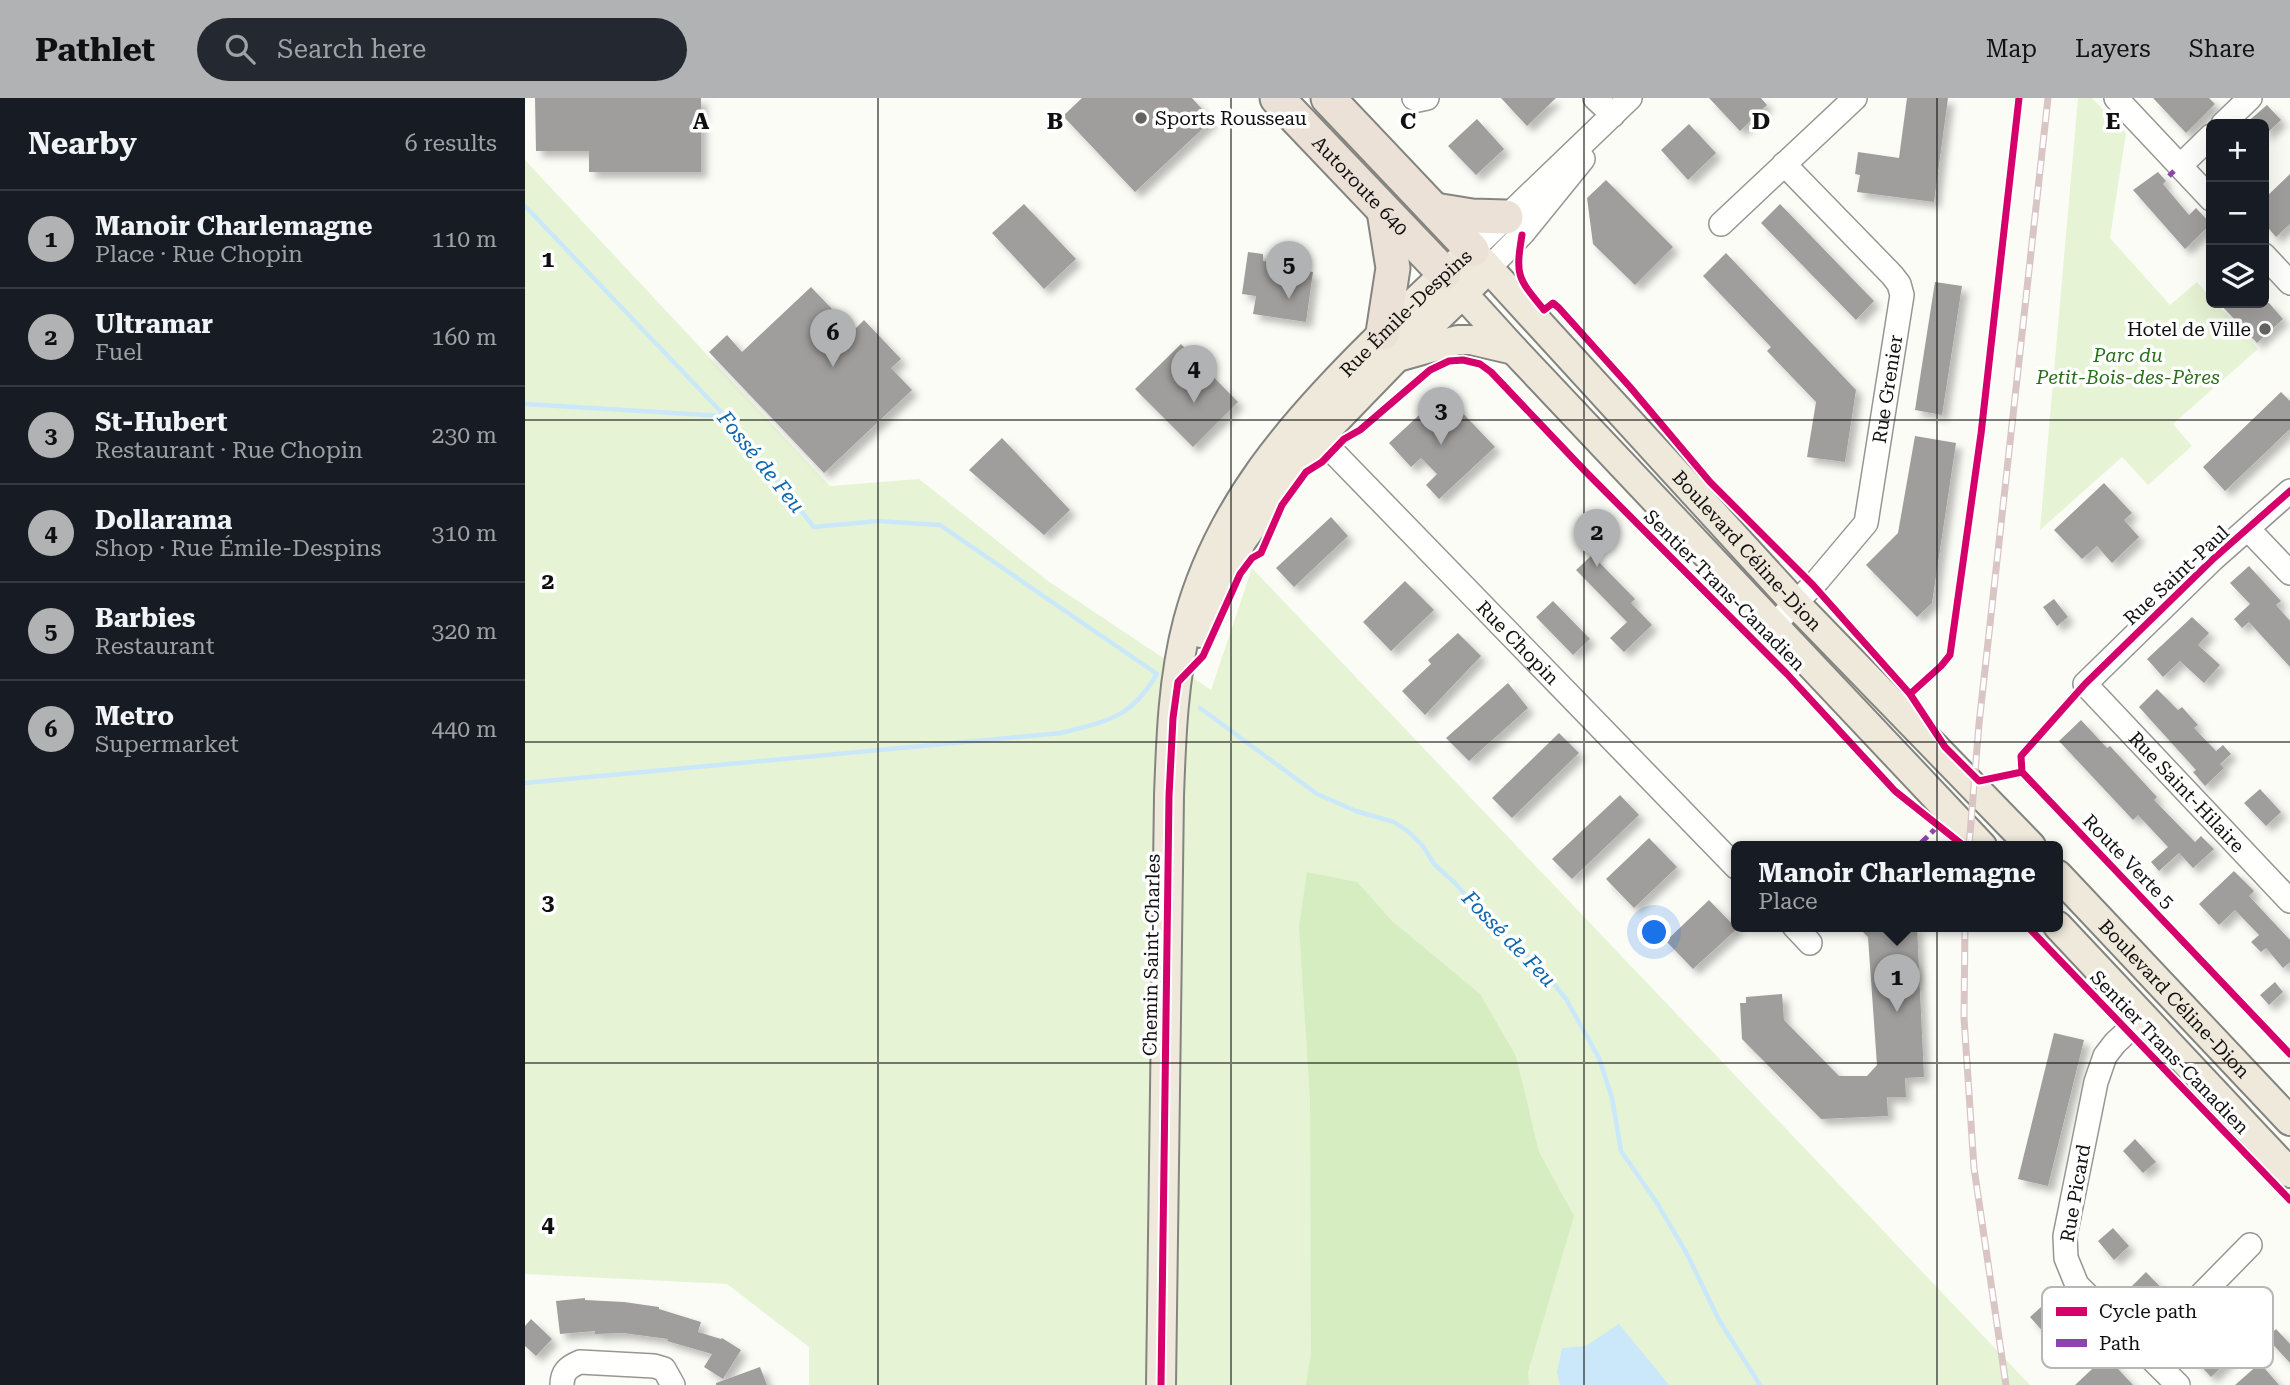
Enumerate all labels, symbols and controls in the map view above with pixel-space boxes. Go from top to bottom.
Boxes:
search box [197,18,687,81]
text: Pathlet [35,30,155,69]
icon: search [221,30,259,68]
text: Search here [277,34,426,64]
text: Map [1986,35,2037,63]
text: Layers [2075,35,2151,63]
text: Share [2189,35,2255,63]
place label: Sports Rousseau [1155,107,1307,130]
text: A [693,108,710,135]
text: B [1047,108,1063,135]
text: C [1400,108,1416,135]
text: D [1752,108,1770,135]
text: E [2106,108,2120,135]
marker: Sports Rousseau [1133,110,1149,126]
map controls [2206,119,2269,308]
button: + [2206,119,2269,182]
text: Nearby [28,126,137,161]
text: 6 results [405,130,497,157]
street label: Autoroute 640 [1307,131,1413,240]
button: − [2206,182,2269,245]
text: Manoir Charlemagne [95,211,373,241]
text: 1 [45,226,57,253]
text: 110 m [432,226,497,253]
text: Place · Rue Chopin [95,241,303,268]
pin: 5 [1266,241,1312,299]
street label: Rue Émile-Despins [1335,245,1477,382]
button: layers [2206,245,2269,308]
text: 1 [542,246,555,273]
text: Ultramar [95,309,213,339]
pin: 6 [810,309,856,367]
place label: Hotel de Ville [2127,318,2251,341]
marker: Hotel de Ville [2257,321,2273,337]
text: 2 [45,324,57,351]
text: 160 m [432,324,497,351]
street label: Rue Grenier [1868,333,1908,445]
text: Fuel [95,339,143,366]
park label: Parc du Petit-Bois-des-Pères [2035,344,2220,389]
pin: 4 [1171,345,1217,403]
pin: 3 [1418,387,1464,445]
water label: Fossé de Feu [712,405,809,518]
text: St-Hubert [95,407,228,437]
text: 3 [45,422,57,449]
text: 230 m [432,422,497,449]
text: Restaurant · Rue Chopin [95,437,363,464]
street label: Boulevard Céline-Dion [1668,466,1827,636]
text: Dollarama [95,505,232,535]
street label: Sentier Trans-Canadien [1639,505,1810,676]
pin: 2 [1574,509,1620,567]
text: 4 [45,520,57,547]
text: 310 m [432,520,497,547]
street label: Rue Saint-Paul [2119,521,2234,630]
text: Shop · Rue Émile-Despins [95,535,382,562]
text: 2 [542,568,554,595]
street label: Rue Chopin [1472,596,1564,690]
text: Barbies [95,603,195,633]
text: 5 [45,618,57,645]
text: 320 m [432,618,497,645]
text: Restaurant [95,633,214,660]
text: Metro [95,701,174,731]
text: 6 [45,716,57,743]
text: 440 m [432,716,497,743]
street label: Rue Saint-Hilaire [2124,727,2249,858]
text: Supermarket [95,731,239,758]
street label: Route Verte 5 [2078,809,2179,913]
popup [1731,841,2063,932]
street label: Chemin Saint-Charles [1138,854,1165,1056]
text: Manoir Charlemagne [1758,858,2036,888]
water label: Fossé de Feu [1457,885,1561,992]
text: Place [1758,888,1818,915]
text: 3 [542,889,555,916]
your location [1637,915,1671,949]
street label: Boulevard Céline-Dion [2094,915,2255,1083]
pin: 1 [1874,954,1920,1012]
street label: Sentier Trans-Canadien [2086,966,2254,1139]
street label: Rue Picard [2056,1142,2095,1244]
text: 4 [542,1211,555,1238]
legend [2042,1287,2273,1368]
text: Cycle path [2099,1300,2197,1323]
text: Path [2099,1332,2140,1355]

